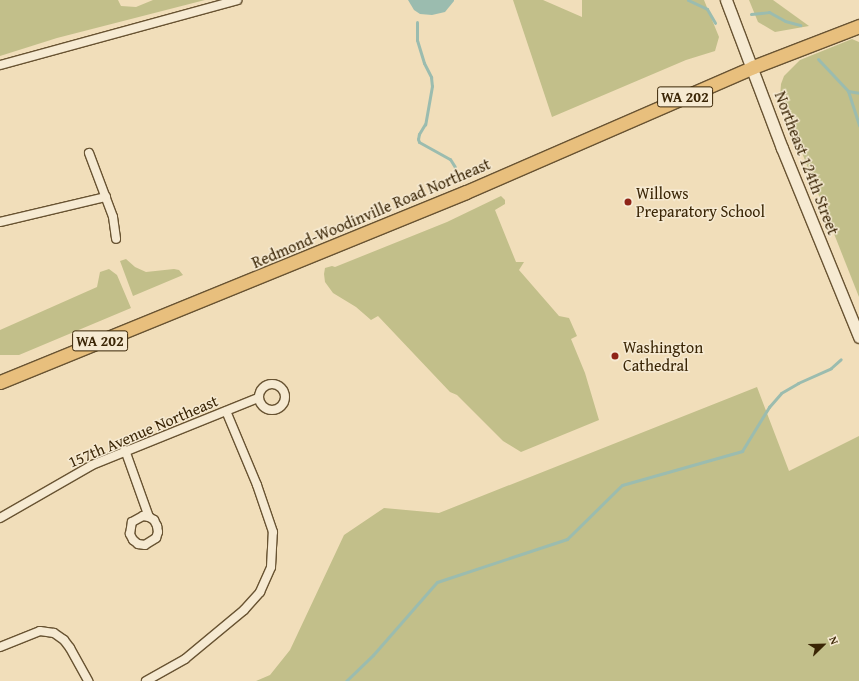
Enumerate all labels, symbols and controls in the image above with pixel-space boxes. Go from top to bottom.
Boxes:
road number: WA 202 [657,84,713,110]
street label: Northeast 124th Street [771,89,843,237]
street label: Redmond-Woodinville Road Northeast [249,154,493,272]
place label: Willows Preparatory School [636,183,765,221]
marker: Willows Preparatory School [623,197,633,207]
road number: WA 202 [72,328,128,354]
place label: Washington Cathedral [623,337,703,375]
marker: Washington Cathedral [610,351,620,361]
street label: 157th Avenue Northeast [65,391,221,471]
north arrow [803,625,843,665]
text: N [825,634,843,647]

